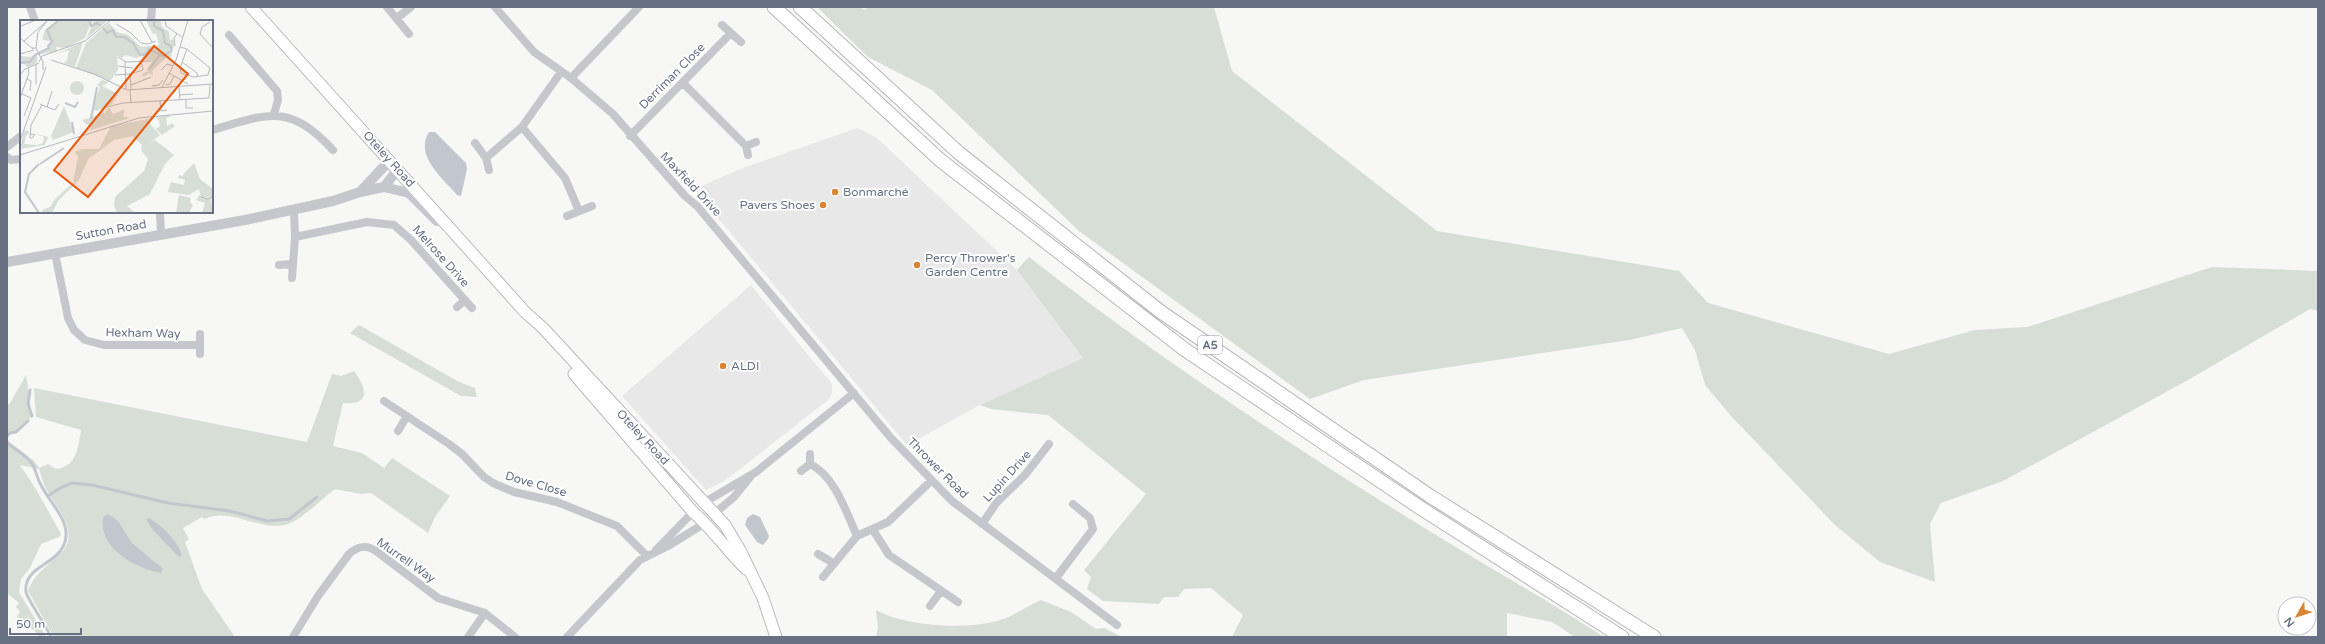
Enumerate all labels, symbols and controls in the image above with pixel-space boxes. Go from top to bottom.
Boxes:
inset map [20,20,213,213]
street label: Derriman Close [636,40,708,112]
street label: Oteley Road [360,128,418,190]
street label: Maxfield Drive [658,149,724,219]
place label: Bonmarché [843,185,909,199]
marker: Bonmarché [830,187,840,197]
place label: Pavers Shoes [740,198,815,212]
marker: Pavers Shoes [818,200,828,210]
street label: Sutton Road [75,217,147,243]
street label: Melrose Drive [410,222,472,290]
place label: Percy Thrower's Garden Centre [925,251,1016,279]
marker: Percy Thrower's Garden Centre [912,260,922,270]
street label: Hexham Way [105,325,181,341]
road number: A5 [1198,336,1222,354]
place label: ALDI [731,359,759,373]
marker: ALDI [718,361,728,371]
street label: Oteley Road [614,406,672,468]
street label: Thrower Road [905,435,971,501]
street label: Lupin Drive [980,447,1034,505]
street label: Dove Close [504,469,569,500]
street label: Murrell Way [374,535,438,586]
north arrow [2277,596,2317,636]
scale bar [10,610,81,636]
text: N [2282,614,2297,630]
text: 50 m [16,617,45,631]

